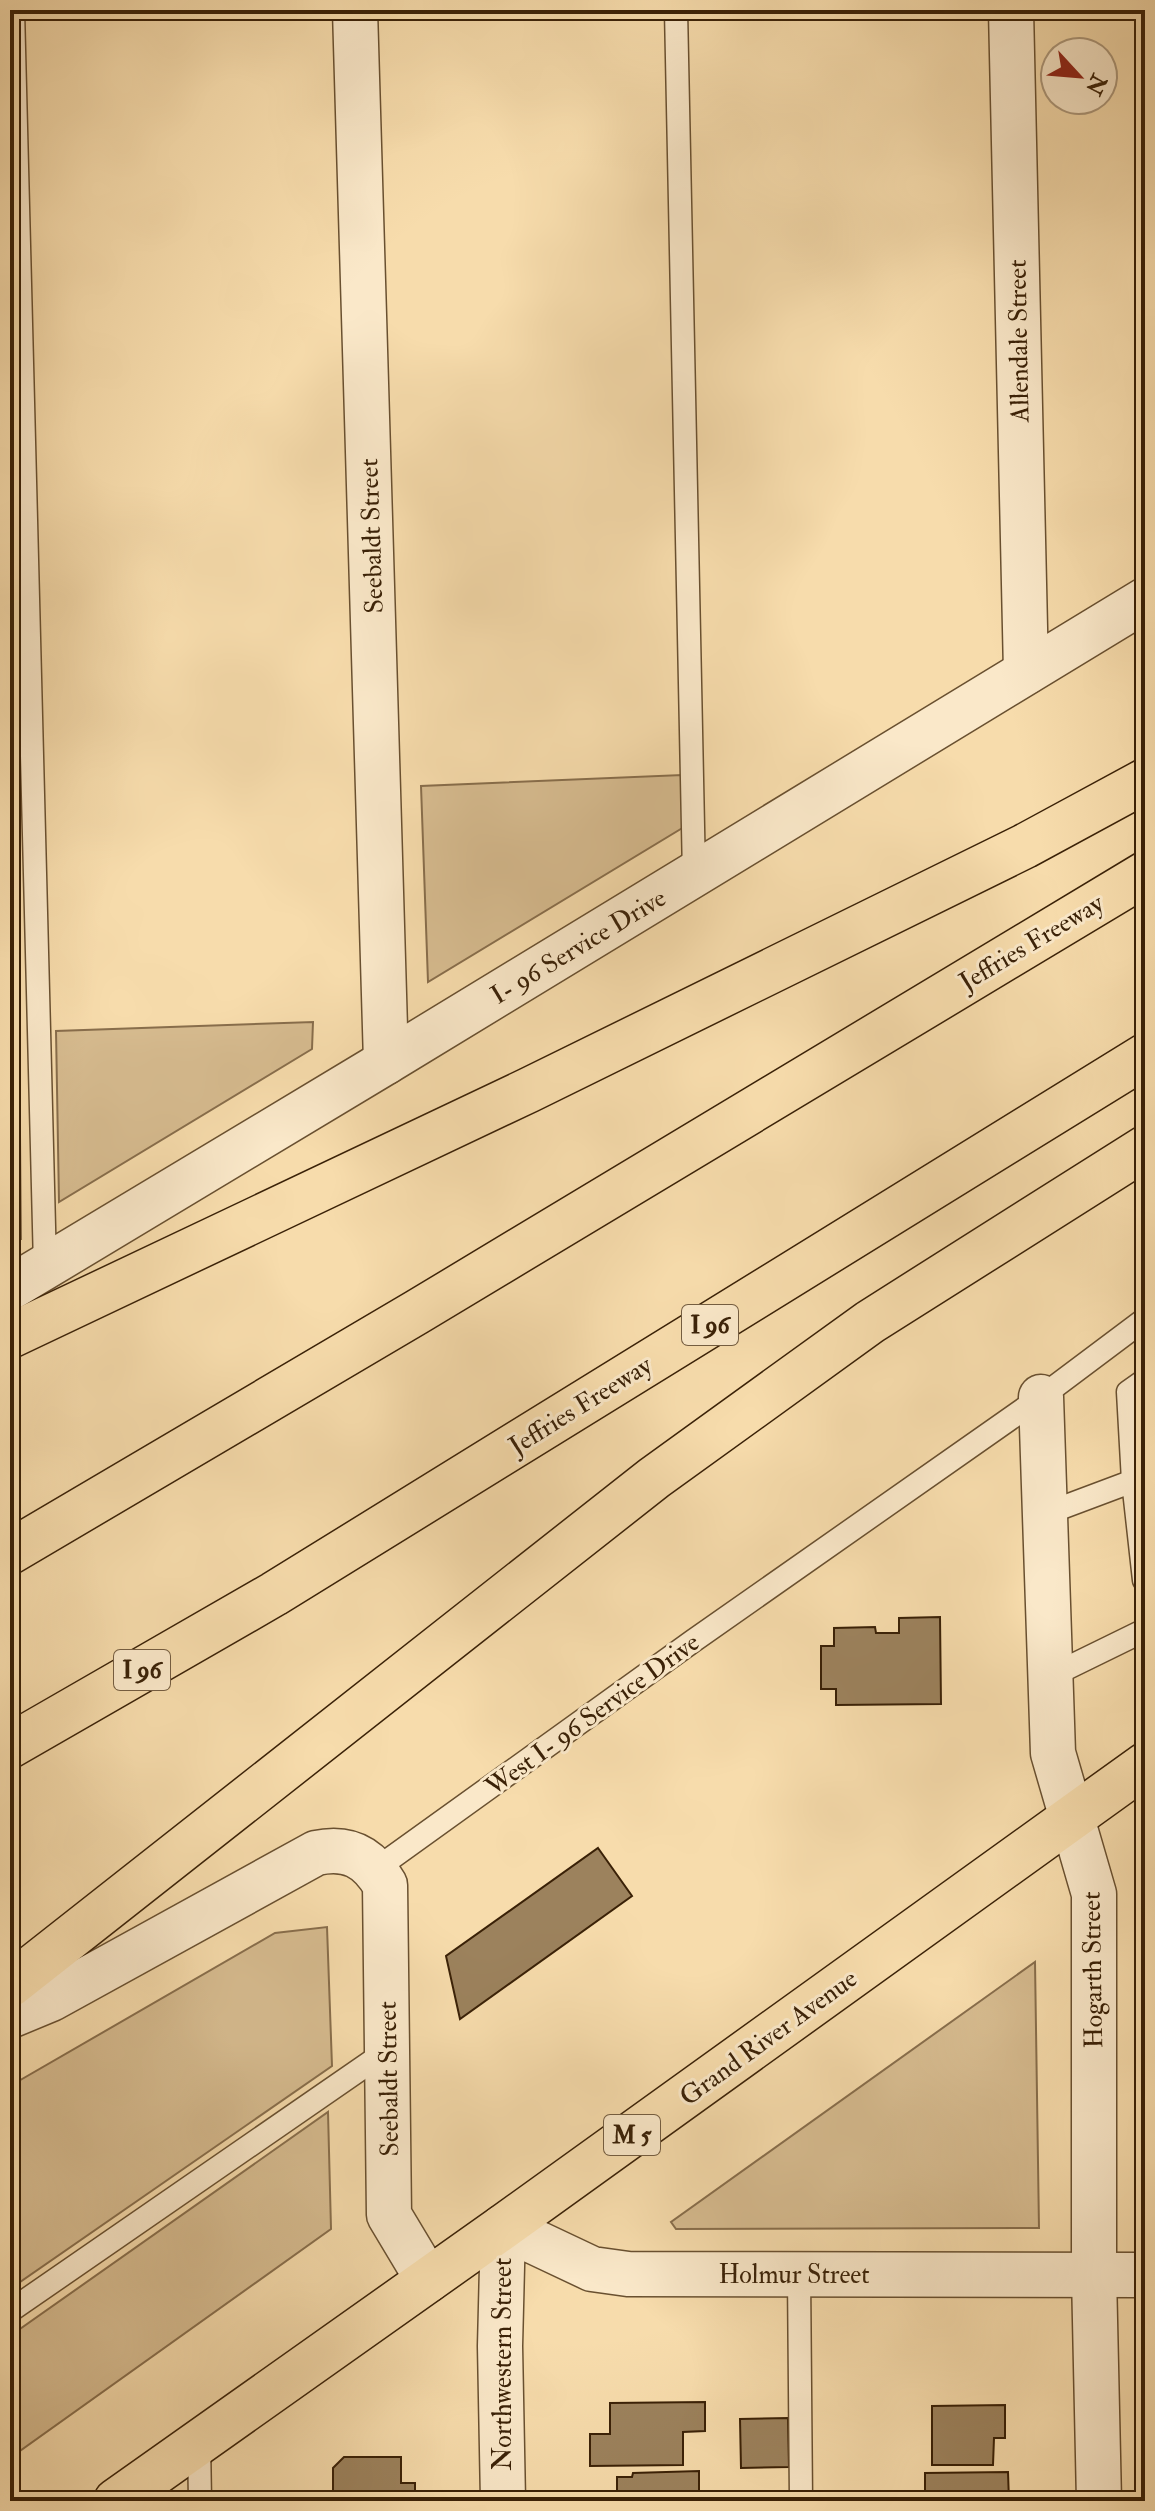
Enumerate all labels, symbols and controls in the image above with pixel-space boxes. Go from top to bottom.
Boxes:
north arrow [1039,36,1119,116]
text: N [1079,68,1113,100]
street label: Allendale Street [1002,259,1036,424]
street label: Seebaldt Street [353,458,391,614]
street label: I- 96 Service Drive [485,882,672,1012]
street label: Jeffries Freeway [953,887,1110,999]
road number: I 96 [682,1305,738,1345]
street label: Jeffries Freeway [502,1349,658,1463]
street label: West I- 96 Service Drive [479,1626,706,1804]
road number: I 96 [114,1650,170,1690]
street label: Hogarth Street [1076,1891,1110,2049]
street label: Grand River Avenue [674,1963,864,2113]
street label: Seebaldt Street [372,2001,406,2157]
road number: M 5 [604,2115,660,2155]
street label: Northwestern Street [487,2258,519,2470]
street label: Holmur Street [718,2259,870,2291]

